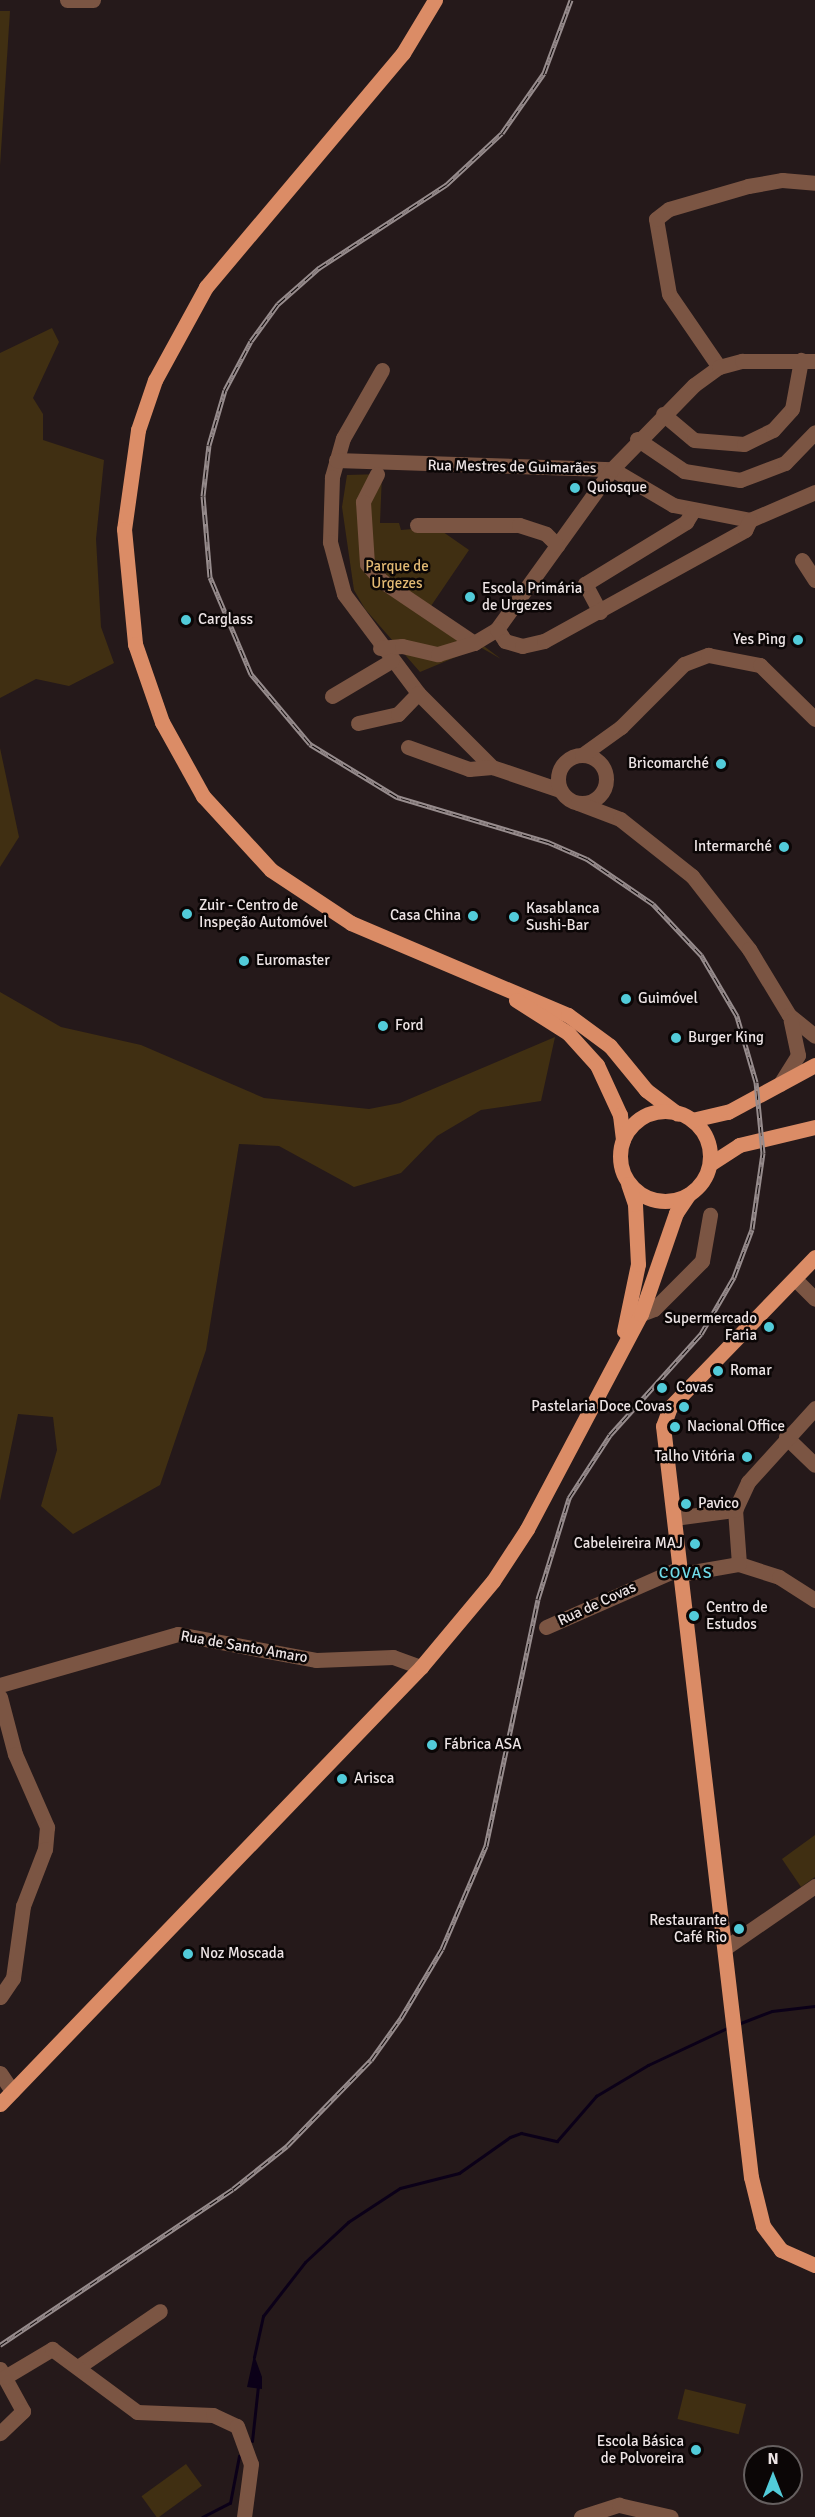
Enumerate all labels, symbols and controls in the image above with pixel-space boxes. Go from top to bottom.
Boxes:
street label: Rua Mestres de Guimarães [427,457,597,477]
place label: Quiosque [587,479,647,497]
marker: Quiosque [568,481,582,495]
park label: Parque de Urgezes [365,557,429,592]
place label: Escola Primária de Urgezes [482,579,582,614]
marker: Escola Primária de Urgezes [463,590,477,604]
place label: Carglass [198,611,253,629]
marker: Carglass [179,613,193,627]
place label: Yes Ping [733,631,786,649]
marker: Yes Ping [791,633,805,647]
place label: Bricomarché [628,755,709,773]
marker: Bricomarché [714,757,728,771]
place label: Intermarché [694,838,772,856]
marker: Intermarché [777,840,791,854]
place label: Zuir - Centro de Inspeção Automóvel [199,896,328,931]
place label: Kasablanca Sushi-Bar [526,899,600,934]
marker: Zuir - Centro de Inspeção Automóvel [180,907,194,921]
place label: Casa China [390,907,461,925]
marker: Casa China [466,909,480,923]
marker: Kasablanca Sushi-Bar [507,910,521,924]
place label: Euromaster [256,952,330,970]
marker: Euromaster [237,954,251,968]
place label: Guimóvel [638,990,698,1008]
marker: Guimóvel [619,992,633,1006]
place label: Ford [395,1017,424,1035]
marker: Ford [376,1019,390,1033]
place label: Burger King [688,1029,764,1047]
marker: Burger King [669,1031,683,1045]
place label: Supermercado Faria [664,1309,757,1344]
marker: Supermercado Faria [762,1320,776,1334]
place label: Romar [730,1362,772,1380]
marker: Romar [711,1364,725,1378]
marker: Covas [653,1379,671,1397]
place label: Covas [676,1379,714,1397]
place label: Pastelaria Doce Covas [531,1398,672,1416]
marker: Pastelaria Doce Covas [677,1400,691,1414]
place label: Nacional Office [687,1418,785,1436]
marker: Nacional Office [668,1420,682,1434]
place label: Talho Vitória [654,1448,735,1466]
marker: Talho Vitória [740,1450,754,1464]
place label: Pavico [698,1495,739,1513]
marker: Pavico [679,1497,693,1511]
place label: Cabeleireira MAJ [574,1535,683,1553]
marker: Cabeleireira MAJ [688,1537,702,1551]
district label: COVAS [659,1563,713,1583]
street label: Rua de Covas [555,1578,639,1630]
place label: Centro de Estudos [706,1598,768,1633]
marker: Centro de Estudos [687,1609,701,1623]
street label: Rua de Santo Amaro [179,1627,309,1667]
place label: Fábrica ASA [444,1736,521,1754]
marker: Fábrica ASA [425,1738,439,1752]
place label: Arisca [354,1770,394,1788]
marker: Arisca [335,1772,349,1786]
place label: Restaurante Café Rio [649,1911,727,1946]
marker: Restaurante Café Rio [732,1922,746,1936]
place label: Noz Moscada [200,1945,284,1963]
marker: Noz Moscada [181,1947,195,1961]
place label: Escola Básica de Polvoreira [597,2432,684,2467]
marker: Escola Básica de Polvoreira [689,2443,703,2457]
north arrow [743,2445,803,2505]
text: N [767,2449,779,2469]

